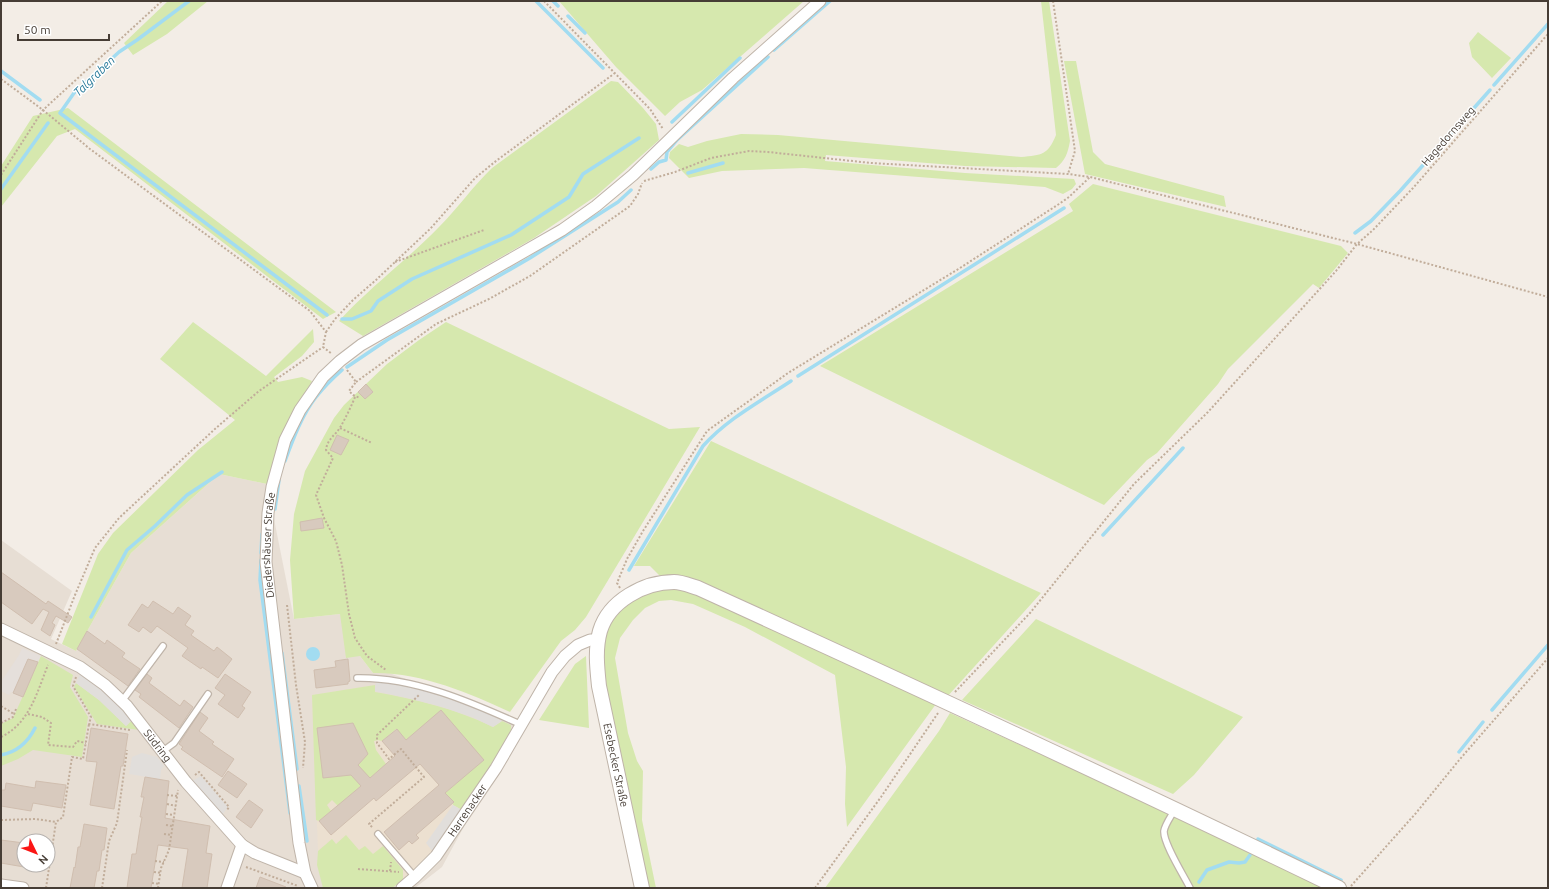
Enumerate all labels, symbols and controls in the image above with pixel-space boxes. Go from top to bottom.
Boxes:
scale bar [18,16,109,42]
text: 50 m [24,23,51,36]
water label: Talgraben [71,53,117,99]
street label: Hagedornsweg [1419,104,1477,168]
street label: Diedershäuser Straße [260,491,277,599]
street label: Esebecker Straße [601,722,631,808]
street label: Südring [141,727,174,764]
street label: Harrenacker [445,781,490,839]
north arrow [16,833,56,873]
text: N [36,853,51,867]

